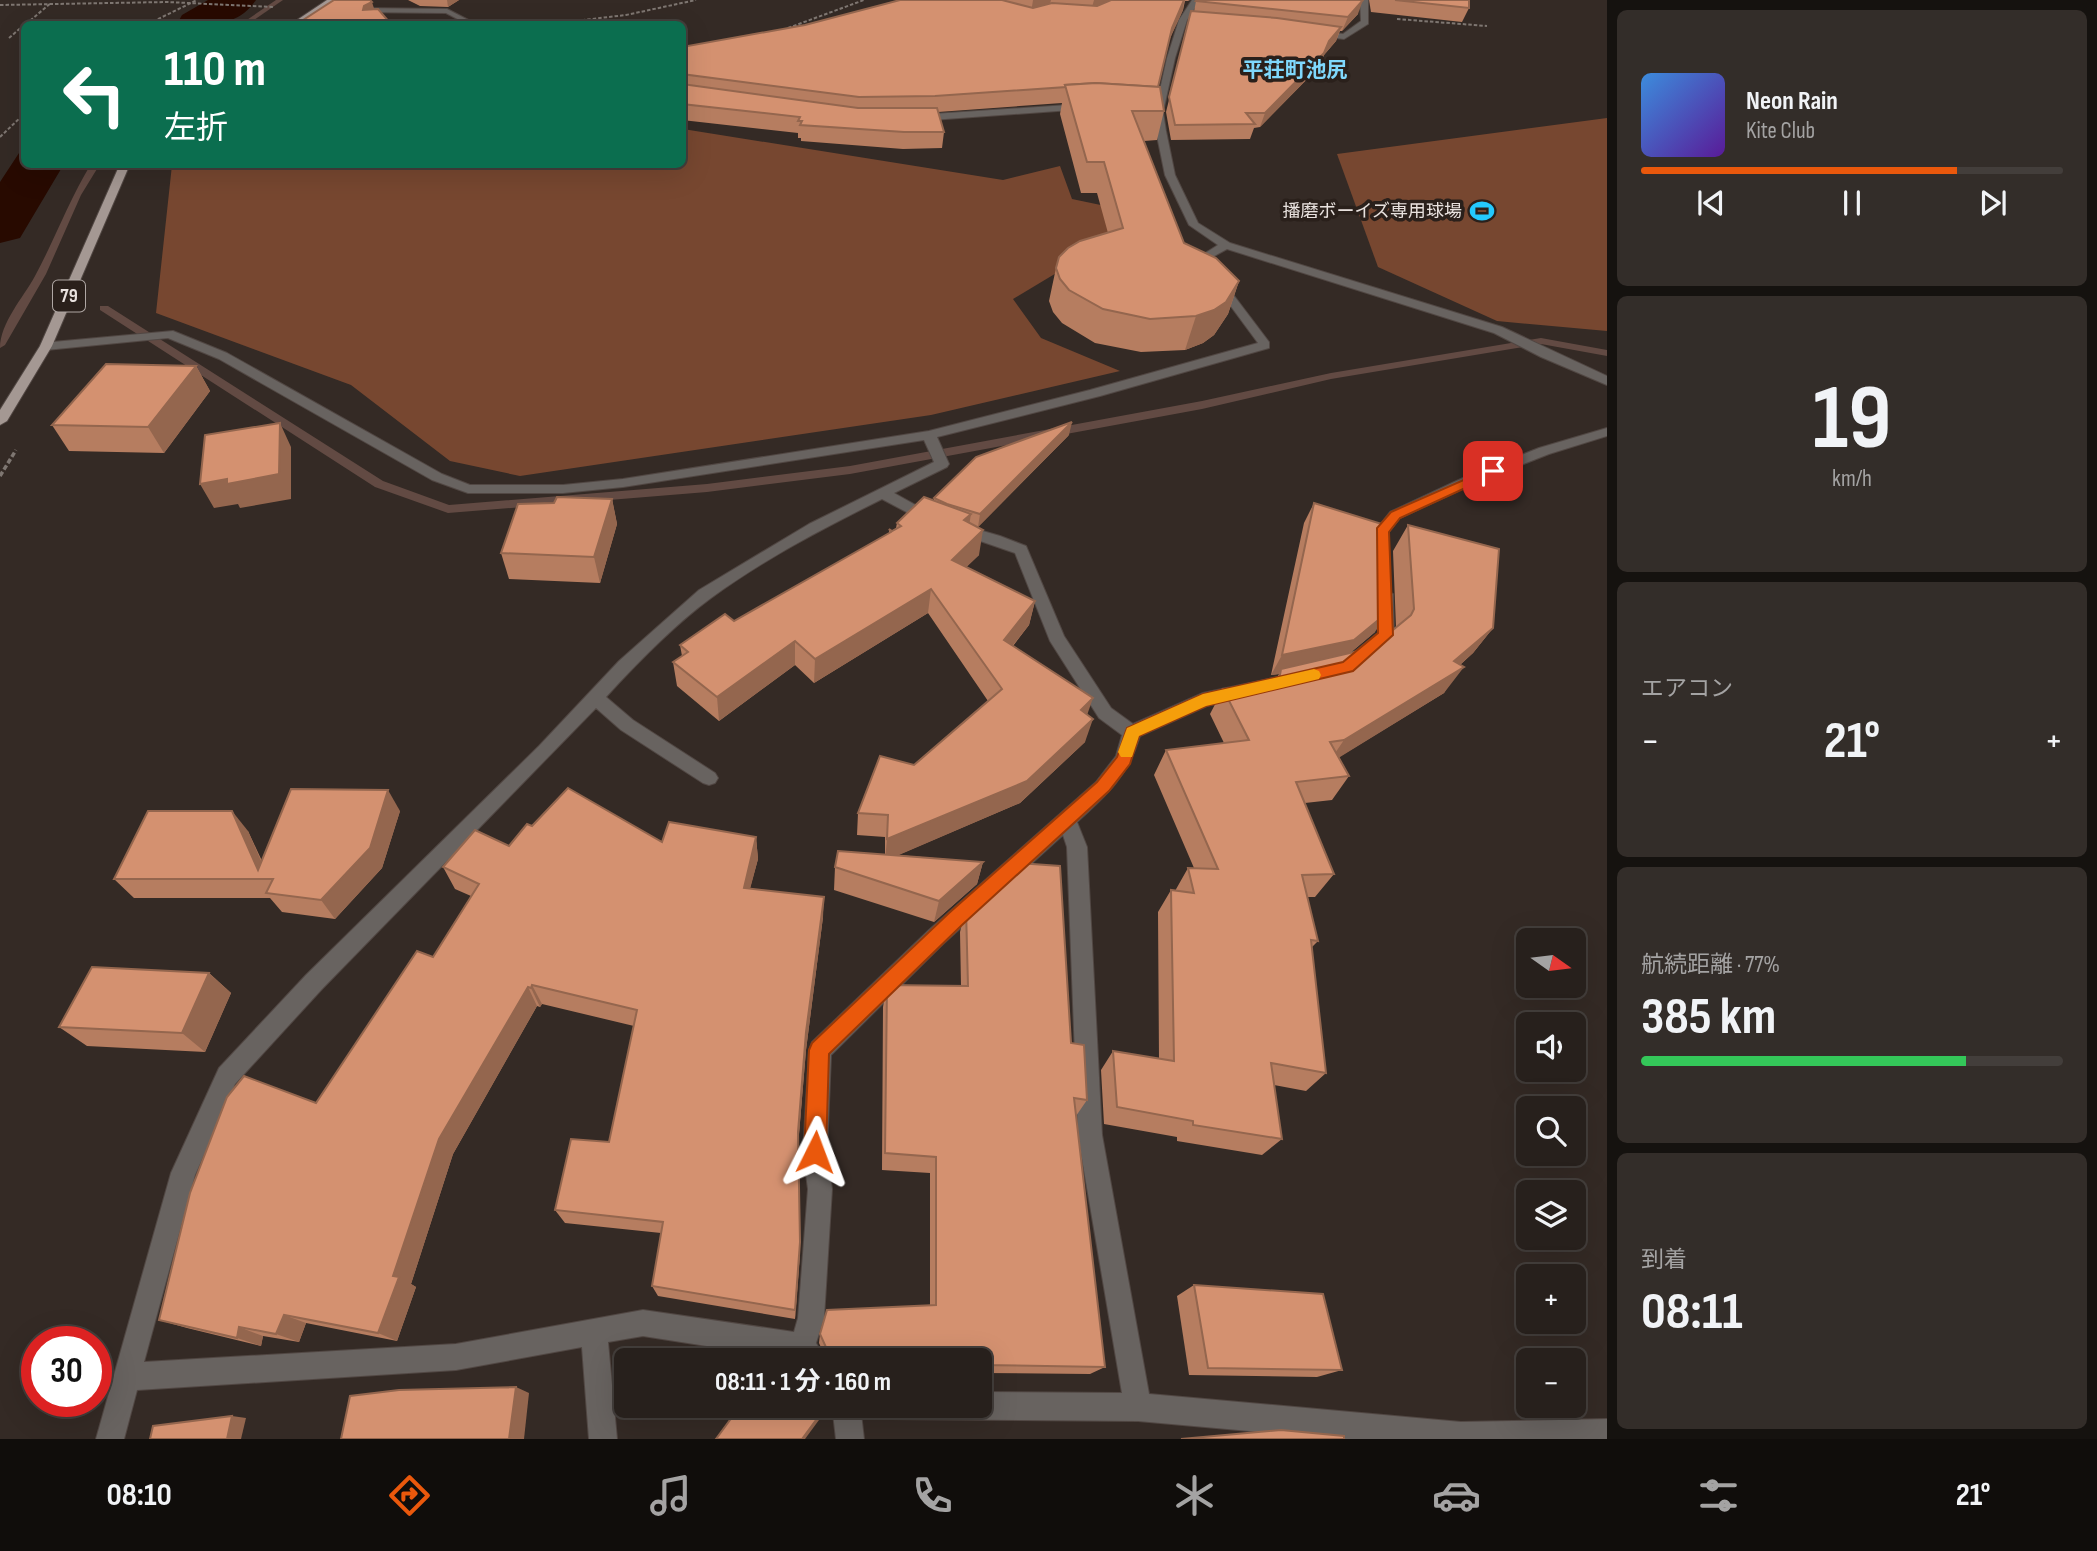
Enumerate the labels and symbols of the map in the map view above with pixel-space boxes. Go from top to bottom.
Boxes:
district label: 平荘町池尻 [1243,58,1348,83]
sports icon: 播磨ボーイズ専用球場 [1468,197,1496,225]
place label: 播磨ボーイズ専用球場 [1283,201,1462,222]
road number: 79 [53,280,85,312]
pin [1463,441,1523,501]
north arrow [1516,928,1586,998]
position arrow [778,1115,852,1189]
speed limit sign: 30 [21,1326,112,1417]

